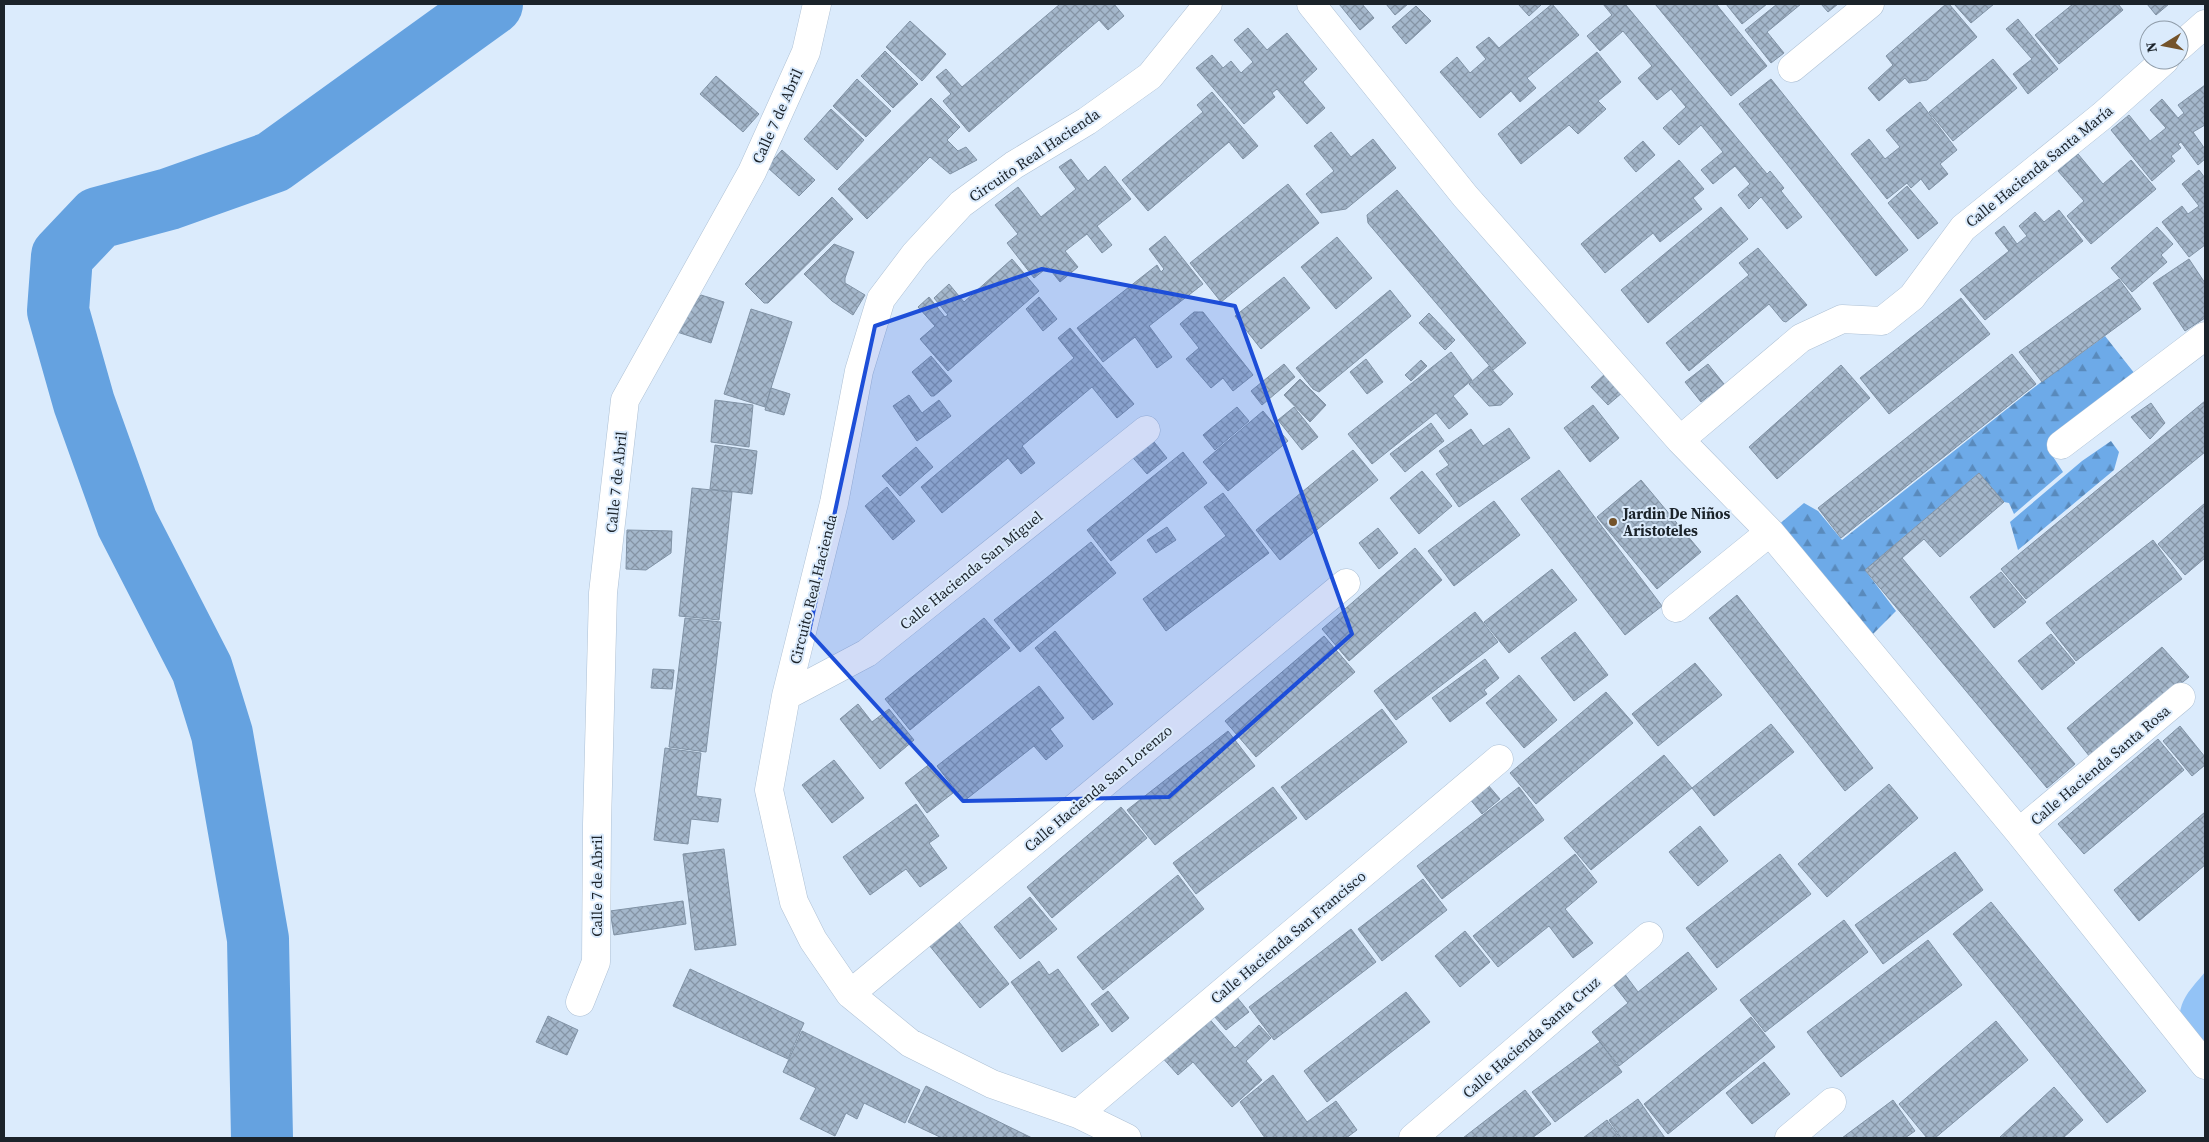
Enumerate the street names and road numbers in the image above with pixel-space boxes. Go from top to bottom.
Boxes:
street label: Calle 7 de Abril [747,65,807,167]
street label: Calle Hacienda Santa María [1961,100,2117,232]
street label: Circuito Real Hacienda [964,103,1104,207]
street label: Calle 7 de Abril [600,430,632,534]
street label: Calle Hacienda San Miguel [895,505,1047,634]
street label: Circuito Real Hacienda [784,512,842,666]
street label: Calle Hacienda Santa Rosa [2026,700,2175,830]
street label: Calle Hacienda San Lorenzo [1019,720,1177,856]
street label: Calle 7 de Abril [586,835,607,937]
street label: Calle Hacienda San Francisco [1206,866,1370,1008]
street label: Calle Hacienda Santa Cruz [1458,971,1604,1103]

